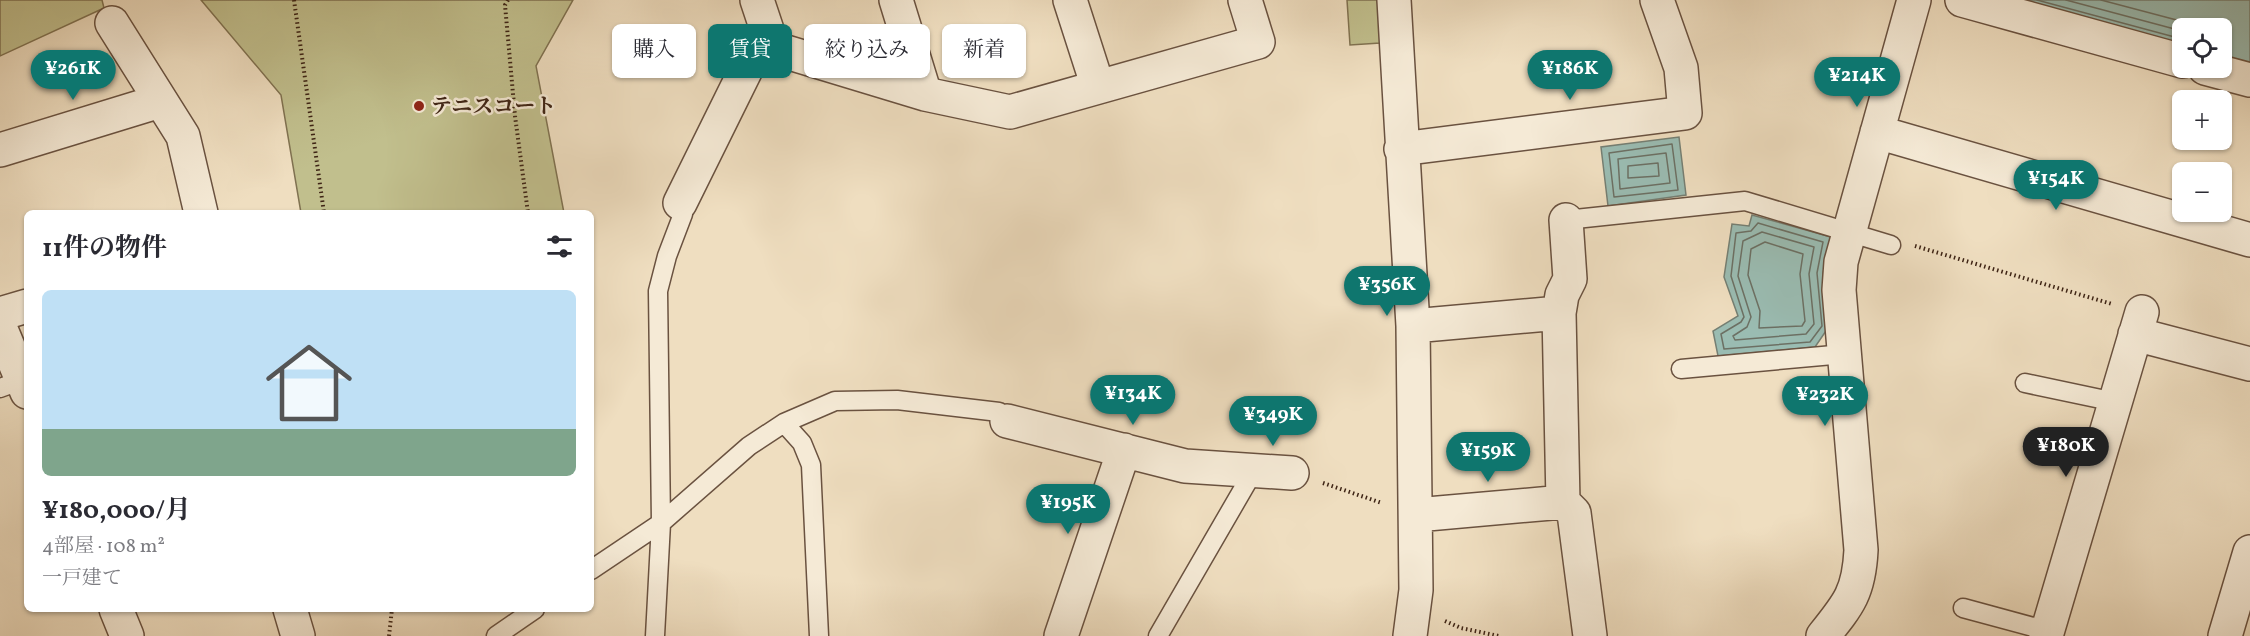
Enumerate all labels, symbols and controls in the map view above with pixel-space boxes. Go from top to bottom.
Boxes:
map controls [2172,18,2232,222]
button: locate [2172,18,2232,78]
chip: 購入 [612,24,696,78]
chip: 賃貸 [708,24,792,78]
chip: 絞り込み [804,24,930,78]
chip: 新着 [942,24,1026,78]
pin: ¥261K [31,50,115,101]
pin: ¥186K [1528,50,1612,101]
text: ¥261K [45,55,101,83]
text: ¥186K [1541,55,1599,83]
pin: ¥214K [1815,57,1899,108]
text: ¥214K [1828,62,1886,90]
button: + [2172,90,2232,150]
place label: テニスコート [431,93,556,122]
marker: テニスコート [412,99,426,113]
pin: ¥154K [2014,160,2098,211]
button: − [2172,162,2232,222]
text: ¥154K [2028,165,2084,193]
icon: filters [543,230,576,263]
text: 11件の物件 [42,231,167,267]
pin: ¥356K [1345,266,1429,317]
text: ¥356K [1358,271,1416,299]
icon: home [255,329,363,437]
pin: ¥134K [1091,375,1175,426]
pin: ¥232K [1783,376,1867,427]
text: ¥134K [1104,380,1162,408]
text: ¥232K [1796,381,1854,409]
pin: ¥349K [1231,396,1315,447]
text: ¥349K [1243,401,1303,429]
pin: ¥180K [2024,427,2108,478]
pin: ¥159K [1446,432,1530,483]
text: ¥180K [2037,432,2095,460]
text: ¥159K [1460,437,1516,465]
pin: ¥195K [1026,484,1110,535]
text: ¥195K [1040,489,1096,517]
text: ¥180,000/月 [42,493,191,529]
text: 4部屋 · 108 m² [42,533,165,561]
text: 一戸建て [42,565,122,593]

